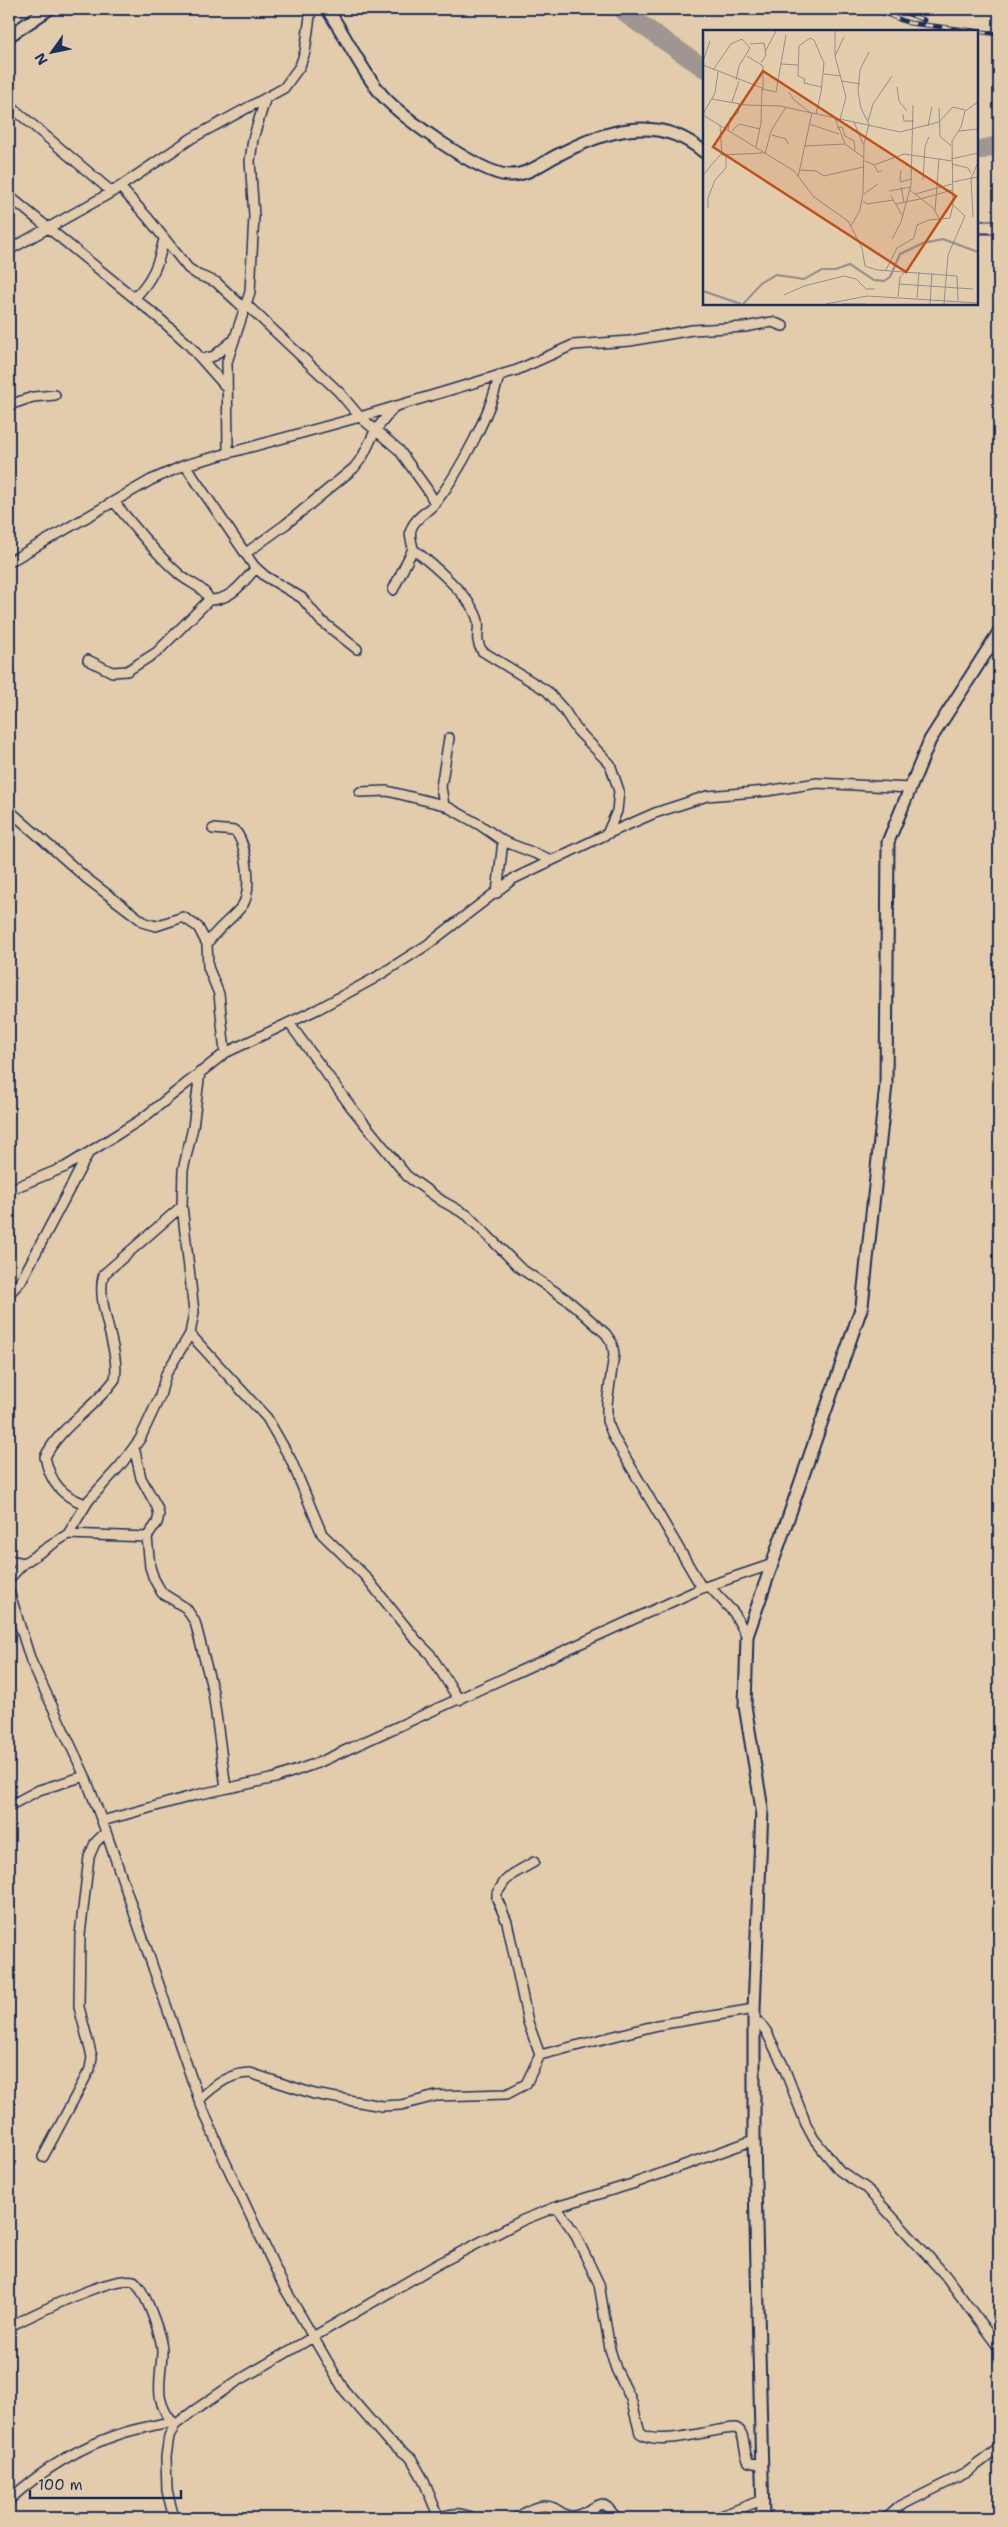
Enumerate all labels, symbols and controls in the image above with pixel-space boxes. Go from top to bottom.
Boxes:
north arrow [28,28,78,78]
inset map [703,30,978,305]
text: N [31,50,52,69]
scale bar [30,2467,181,2499]
text: 100 m [38,2475,83,2495]

